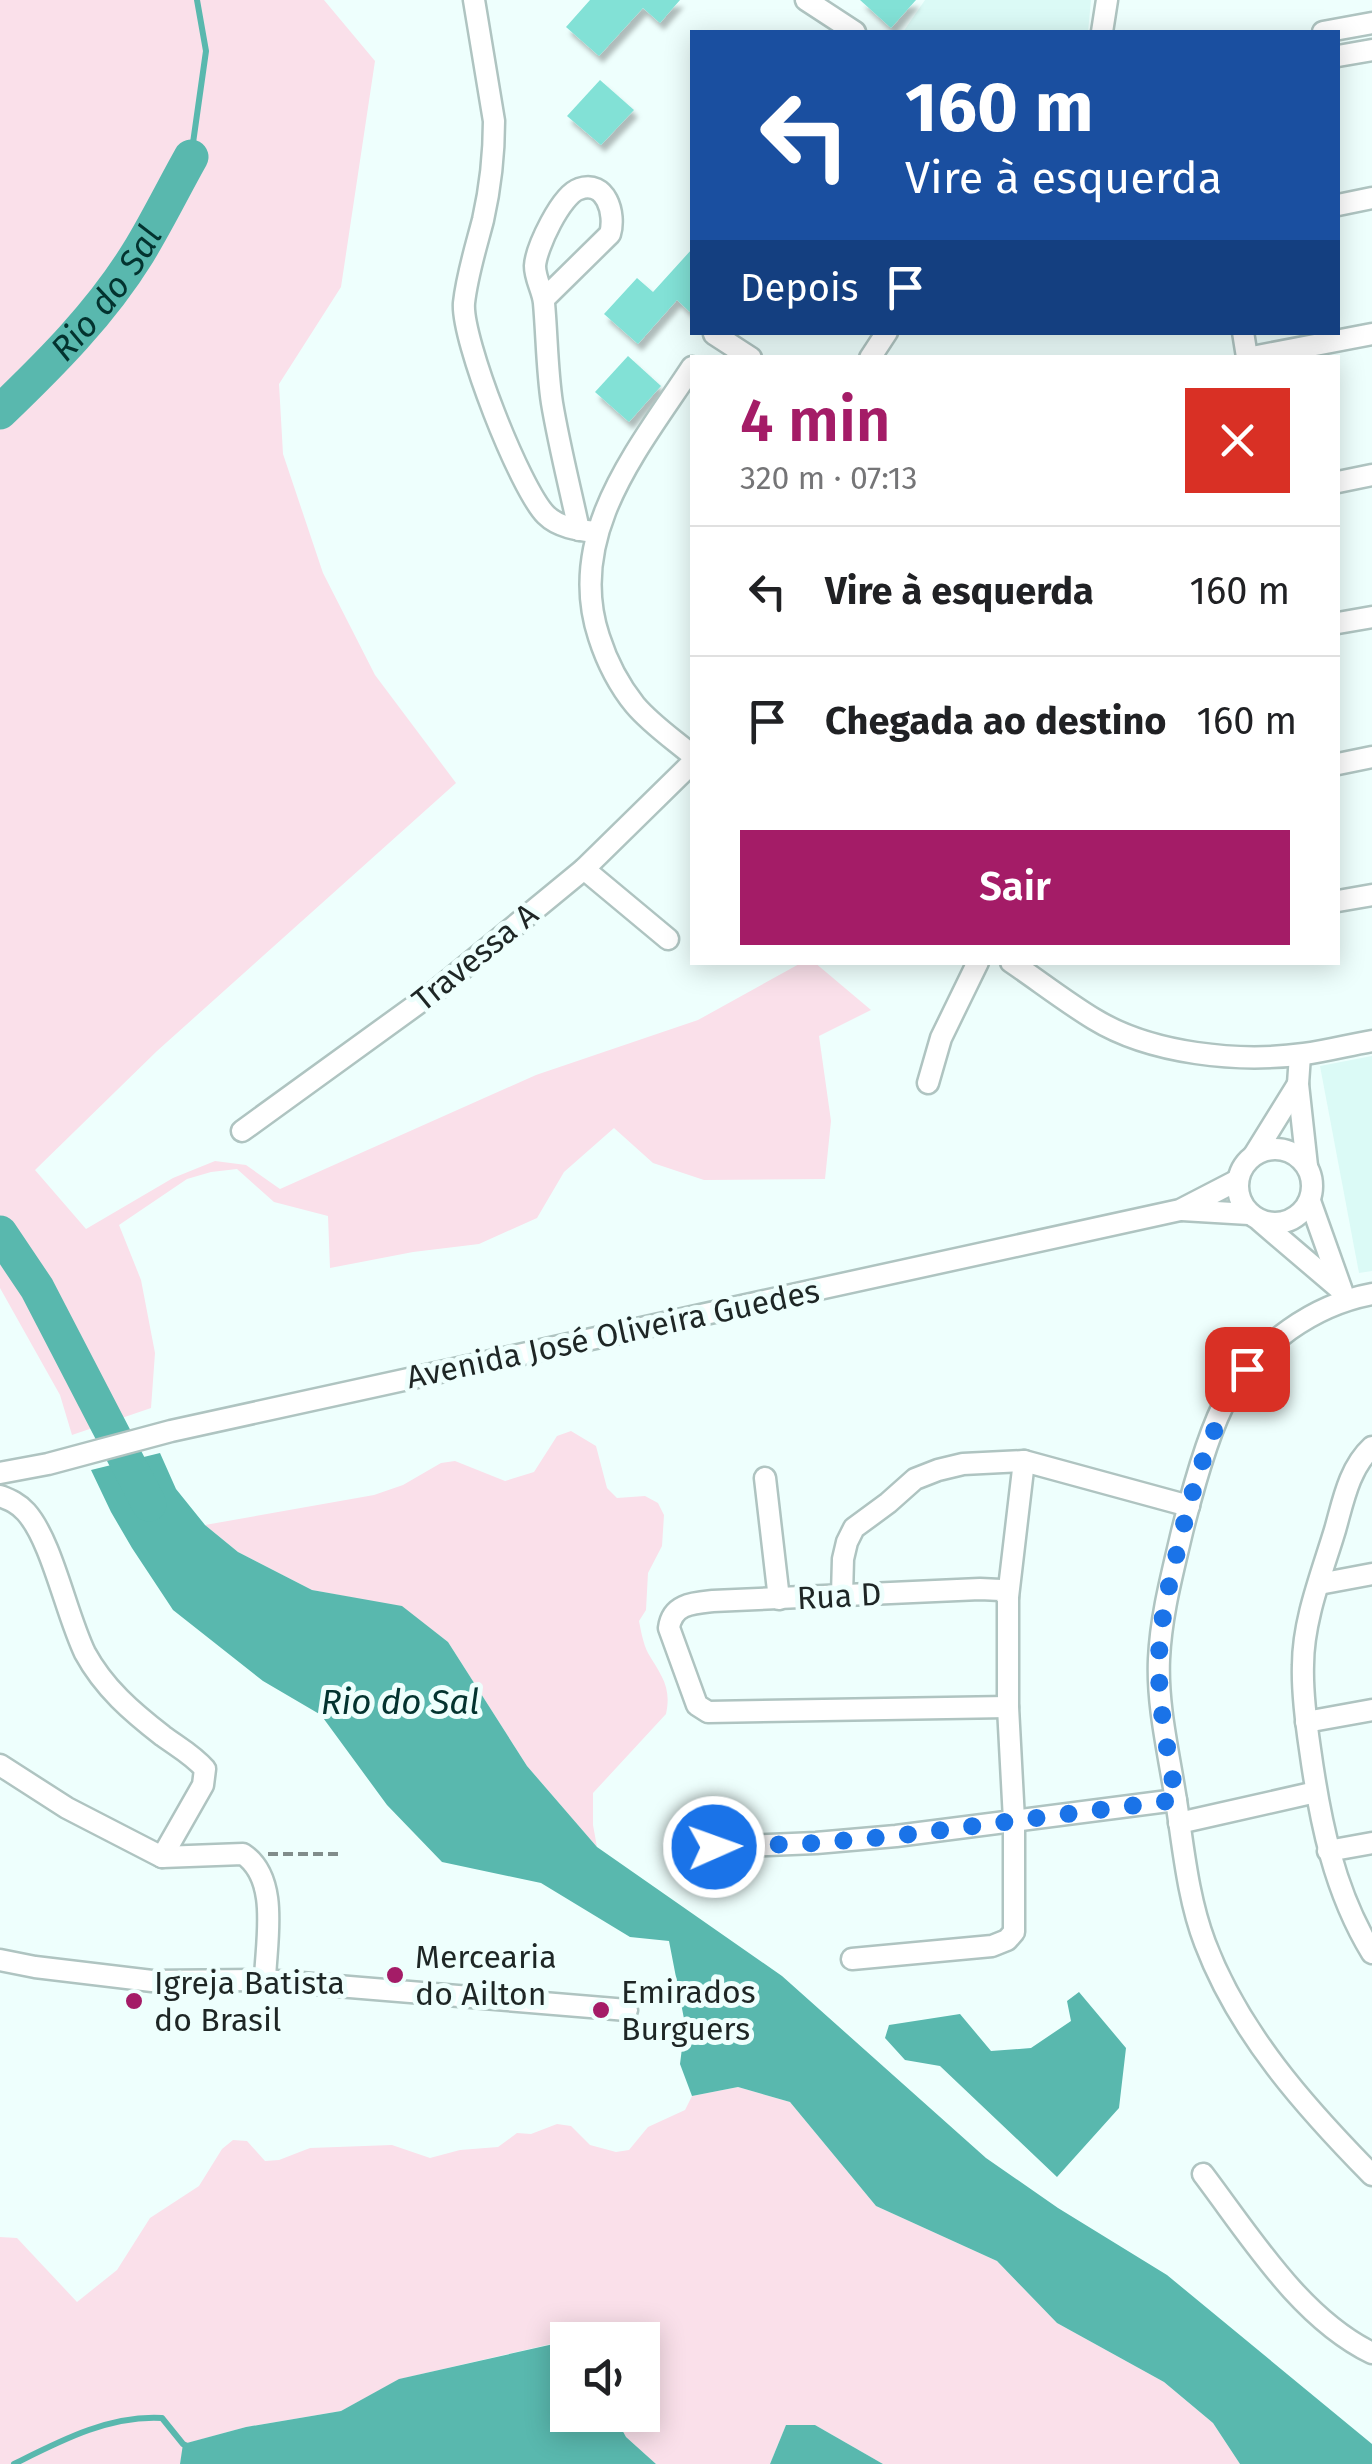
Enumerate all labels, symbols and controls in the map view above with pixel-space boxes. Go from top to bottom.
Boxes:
text: 160 m [905,66,1094,150]
icon: left [740,70,870,200]
text: Vire à esquerda [905,151,1222,205]
water label: Rio do Sal [42,218,171,369]
icon: arrive [878,260,933,315]
text: Depois [740,265,858,311]
text: 4 min [740,385,891,457]
button: close [1185,388,1290,493]
text: 320 m · 07:13 [740,459,918,497]
icon: left [740,564,795,619]
text: Vire à esquerda [825,568,1094,614]
text: 160 m [1189,568,1290,614]
icon: arrive [740,694,795,749]
text: Chegada ao destino [825,698,1167,744]
text: 160 m [1197,698,1297,744]
button: Sair [740,830,1290,945]
street label: Travessa A [405,895,546,1019]
street label: Avenida José Oliveira Guedes [403,1272,823,1396]
pin [1205,1327,1290,1412]
icon: arrive [1220,1342,1275,1397]
street label: Rua D [796,1575,882,1617]
water label: Rio do Sal [321,1681,479,1723]
position arrow [662,1795,766,1899]
place label: Mercearia do Ailton [415,1938,557,2013]
place label: Igreja Batista do Brasil [154,1964,345,2039]
marker: Mercearia do Ailton [384,1964,406,1986]
place label: Emirados Burguers [621,1973,756,2048]
marker: Igreja Batista do Brasil [123,1990,145,2012]
marker: Emirados Burguers [590,1999,612,2021]
map controls [550,2322,660,2432]
button: sound [550,2322,660,2432]

